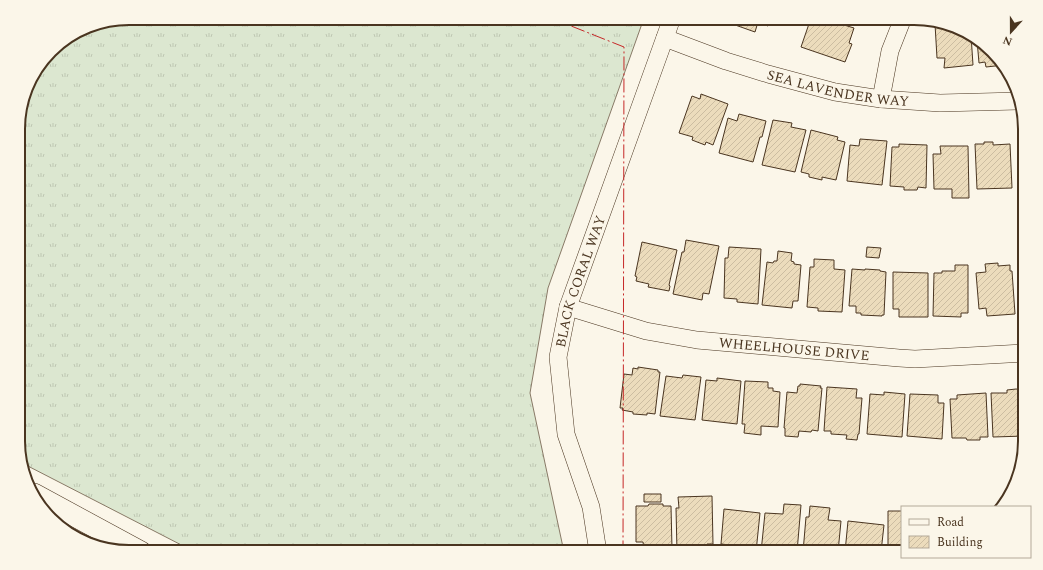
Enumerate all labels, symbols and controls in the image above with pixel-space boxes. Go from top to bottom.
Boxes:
north arrow [991,12,1031,52]
text: N [1000,31,1015,50]
street label: SEA LAVENDER WAY [765,64,910,112]
street label: BLACK CORAL WAY [550,212,611,349]
street label: WHEELHOUSE DRIVE [718,332,870,366]
legend [901,506,1031,558]
text: Road [937,513,964,532]
text: Building [937,533,983,552]

